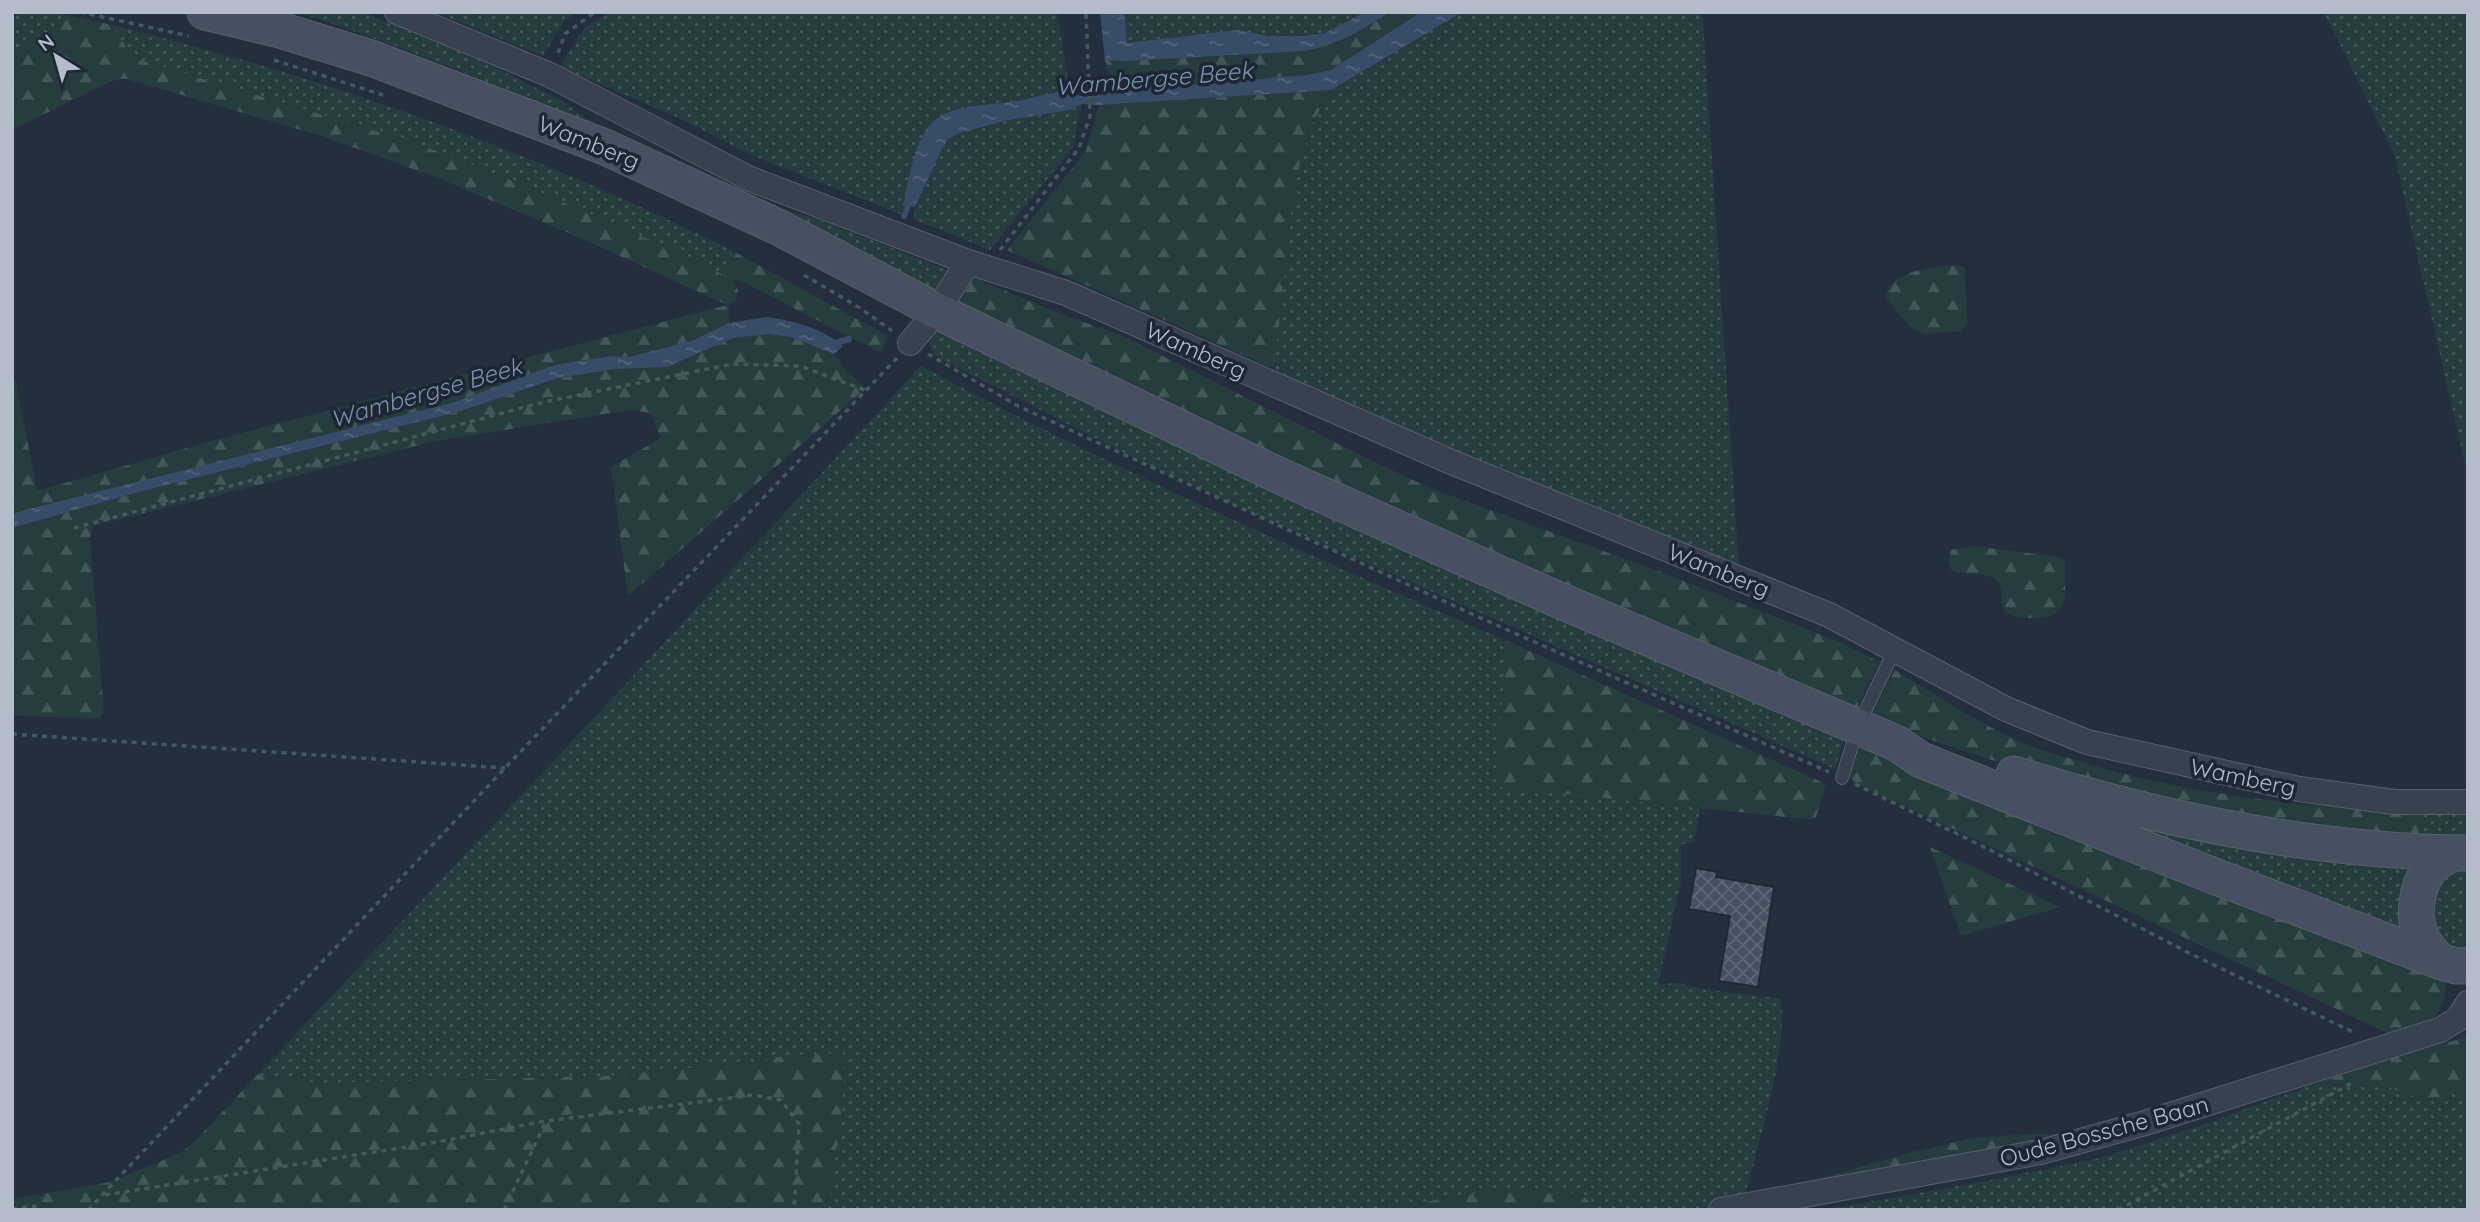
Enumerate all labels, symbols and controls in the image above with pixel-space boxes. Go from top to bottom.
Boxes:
north arrow [21,21,91,91]
text: N [33,29,59,56]
water label: Wambergse Beek [1054,54,1256,102]
street label: Wamberg [534,109,644,175]
street label: Wamberg [1141,315,1251,385]
water label: Wambergse Beek [327,350,527,434]
street label: Wamberg [1664,537,1774,603]
street label: Wamberg [2188,752,2298,802]
street label: Oude Bossche Baan [1996,1089,2212,1173]

